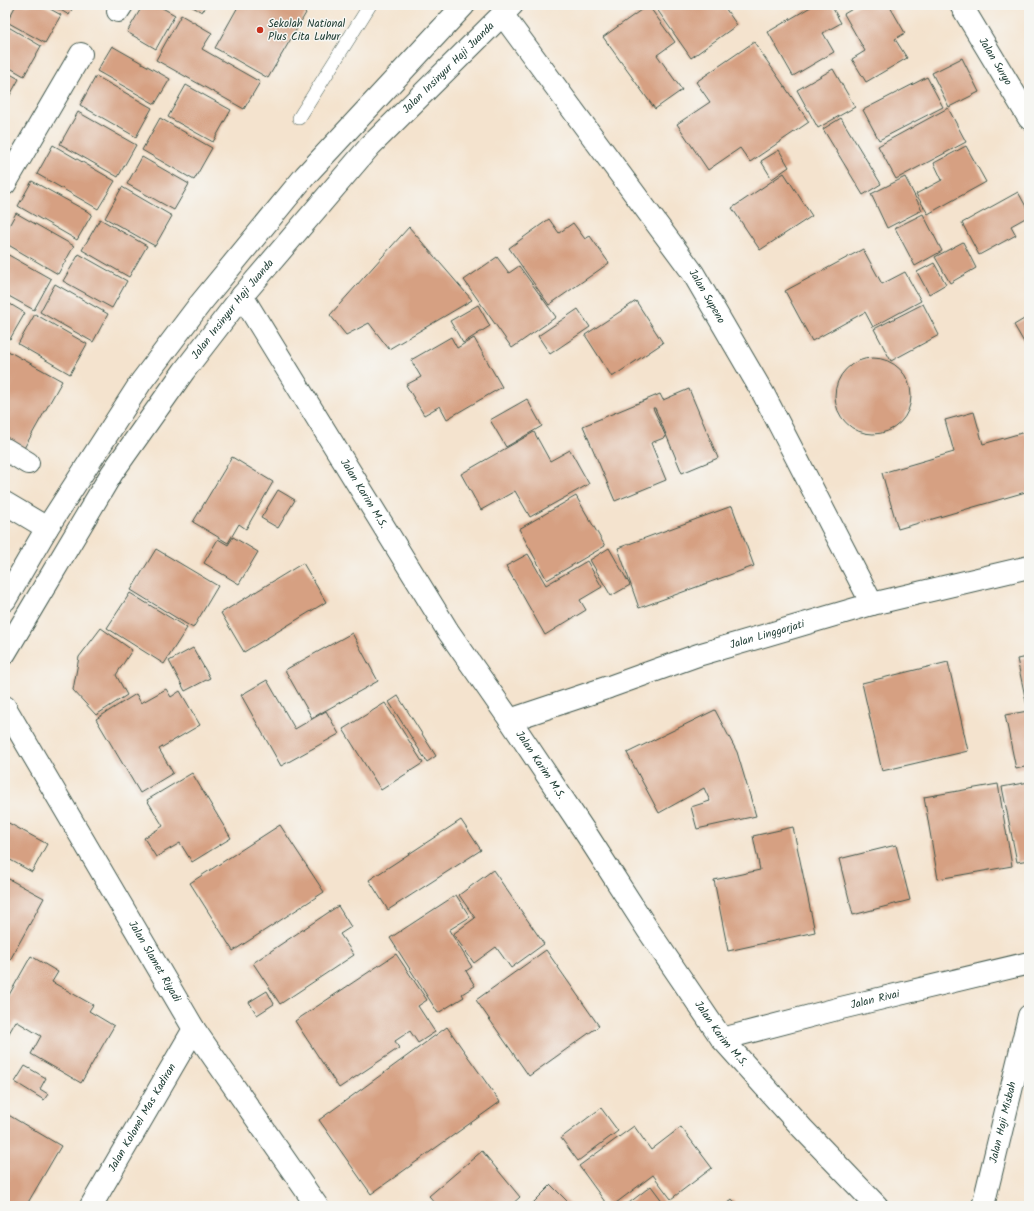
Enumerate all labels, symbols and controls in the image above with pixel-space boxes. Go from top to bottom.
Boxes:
place label: Sekolah National Plus Cita Luhur [268,15,346,46]
street label: Jalan Insinyur Haji Juanda [398,18,499,118]
marker: Sekolah National Plus Cita Luhur [255,25,265,35]
street label: Jalan Suryo [974,34,1017,89]
street label: Jalan Insinyur Haji Juanda [187,255,279,363]
street label: Jalan Supeno [684,265,730,327]
street label: Jalan Karim M.S. [335,455,392,532]
street label: Jalan Linggarjati [728,615,807,654]
street label: Jalan Karim M.S. [511,727,570,803]
street label: Jalan Slamet Riyadi [123,917,186,1006]
street label: Jalan Rivai [849,985,902,1014]
street label: Jalan Karim M.S. [690,997,752,1071]
street label: Jalan Kolonel Mas Kadiran [104,1060,181,1176]
street label: Jalan Haji Misbah [985,1080,1022,1165]

